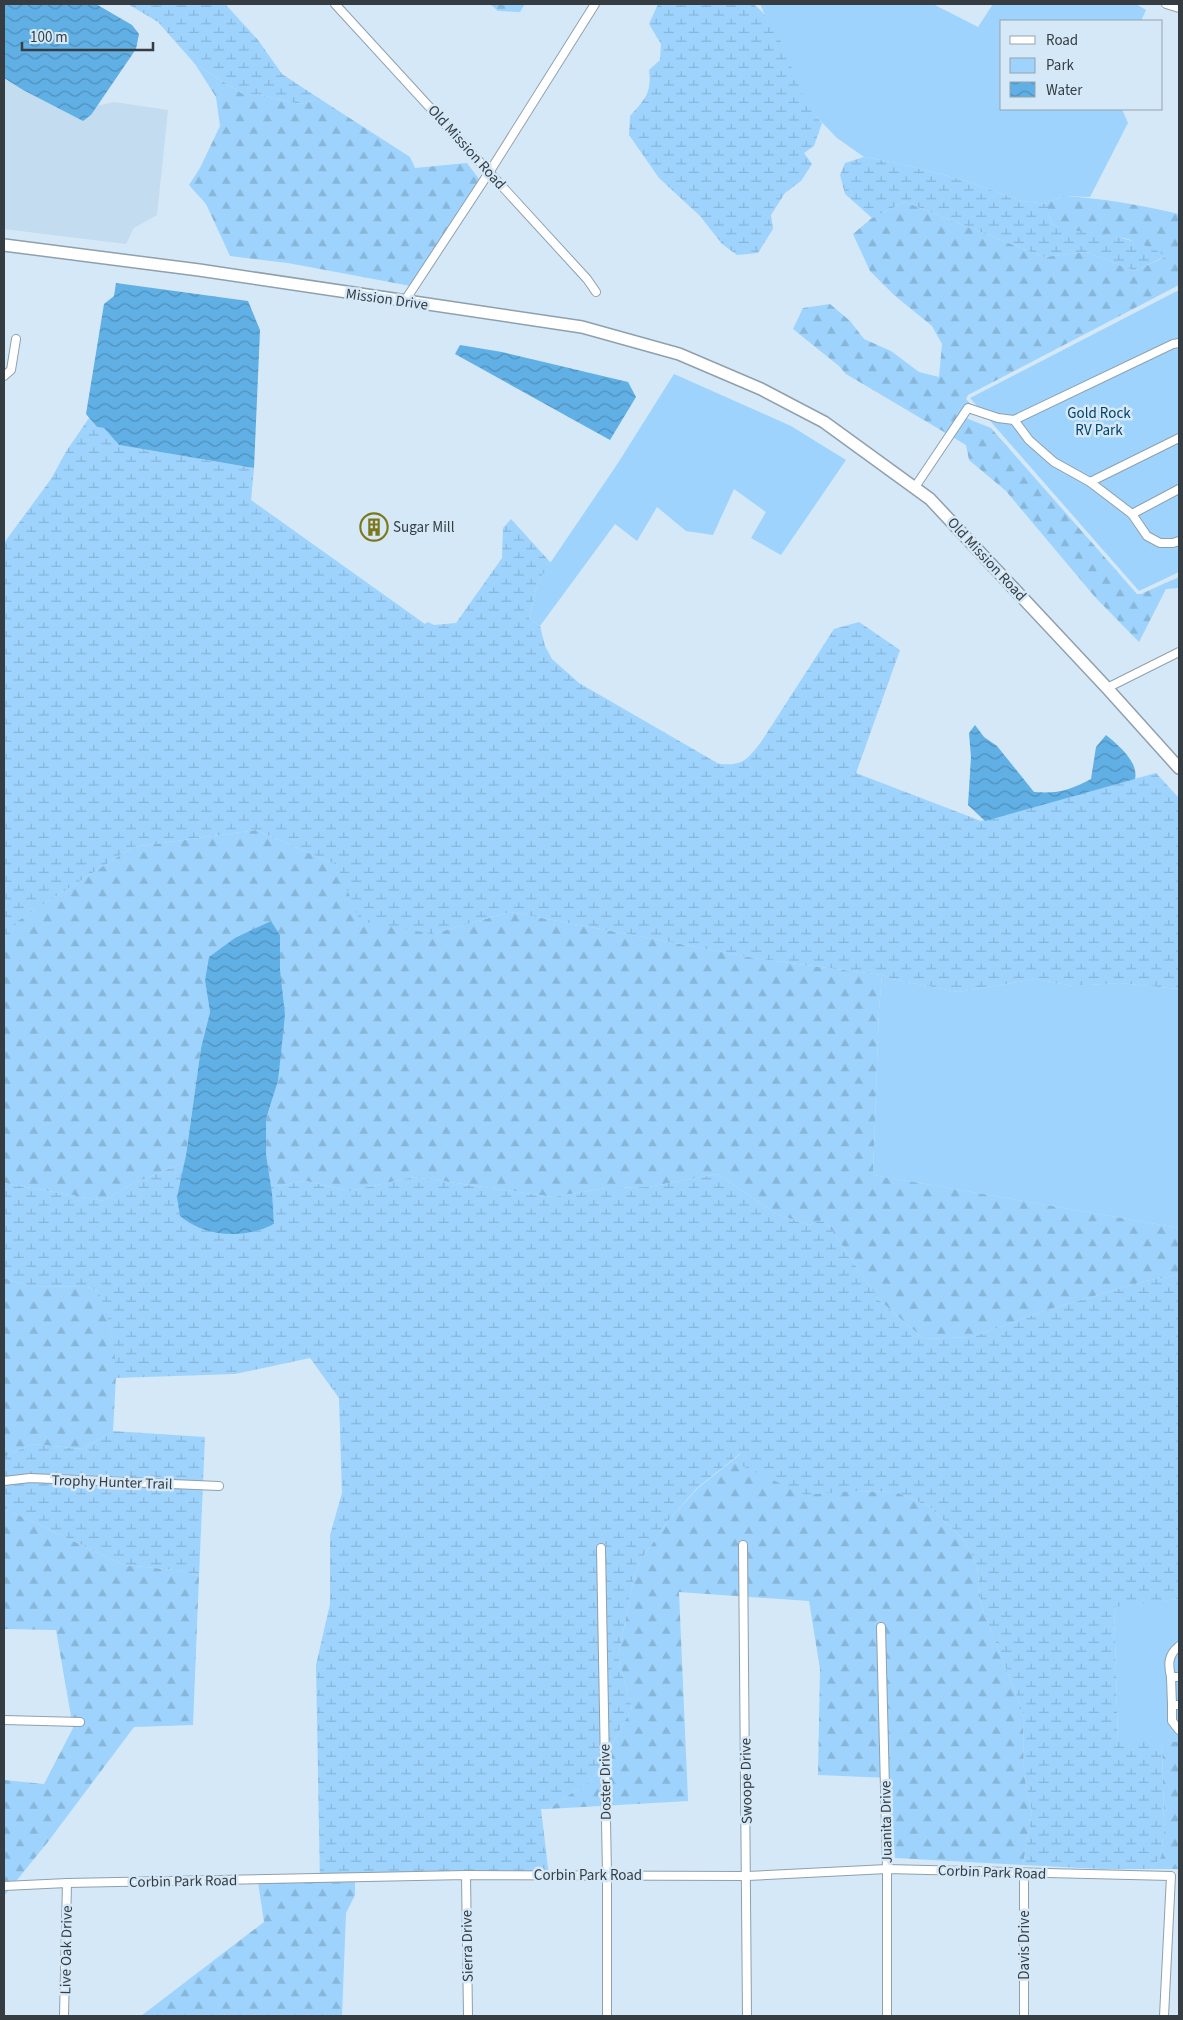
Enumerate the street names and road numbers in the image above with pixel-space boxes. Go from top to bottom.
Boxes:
street label: Old Mission Road [423,100,510,194]
street label: Mission Drive [345,283,429,316]
street label: Old Mission Road [942,513,1031,606]
street label: Trophy Hunter Trail [51,1470,173,1495]
street label: Swoope Drive [735,1738,758,1824]
street label: Doster Drive [594,1744,617,1820]
street label: Juanita Drive [875,1781,898,1863]
street label: Corbin Park Road [937,1860,1046,1885]
street label: Corbin Park Road [534,1865,642,1886]
street label: Corbin Park Road [129,1870,237,1893]
street label: Live Oak Drive [55,1905,78,1995]
street label: Sierra Drive [456,1910,479,1982]
street label: Davis Drive [1014,1910,1035,1980]

